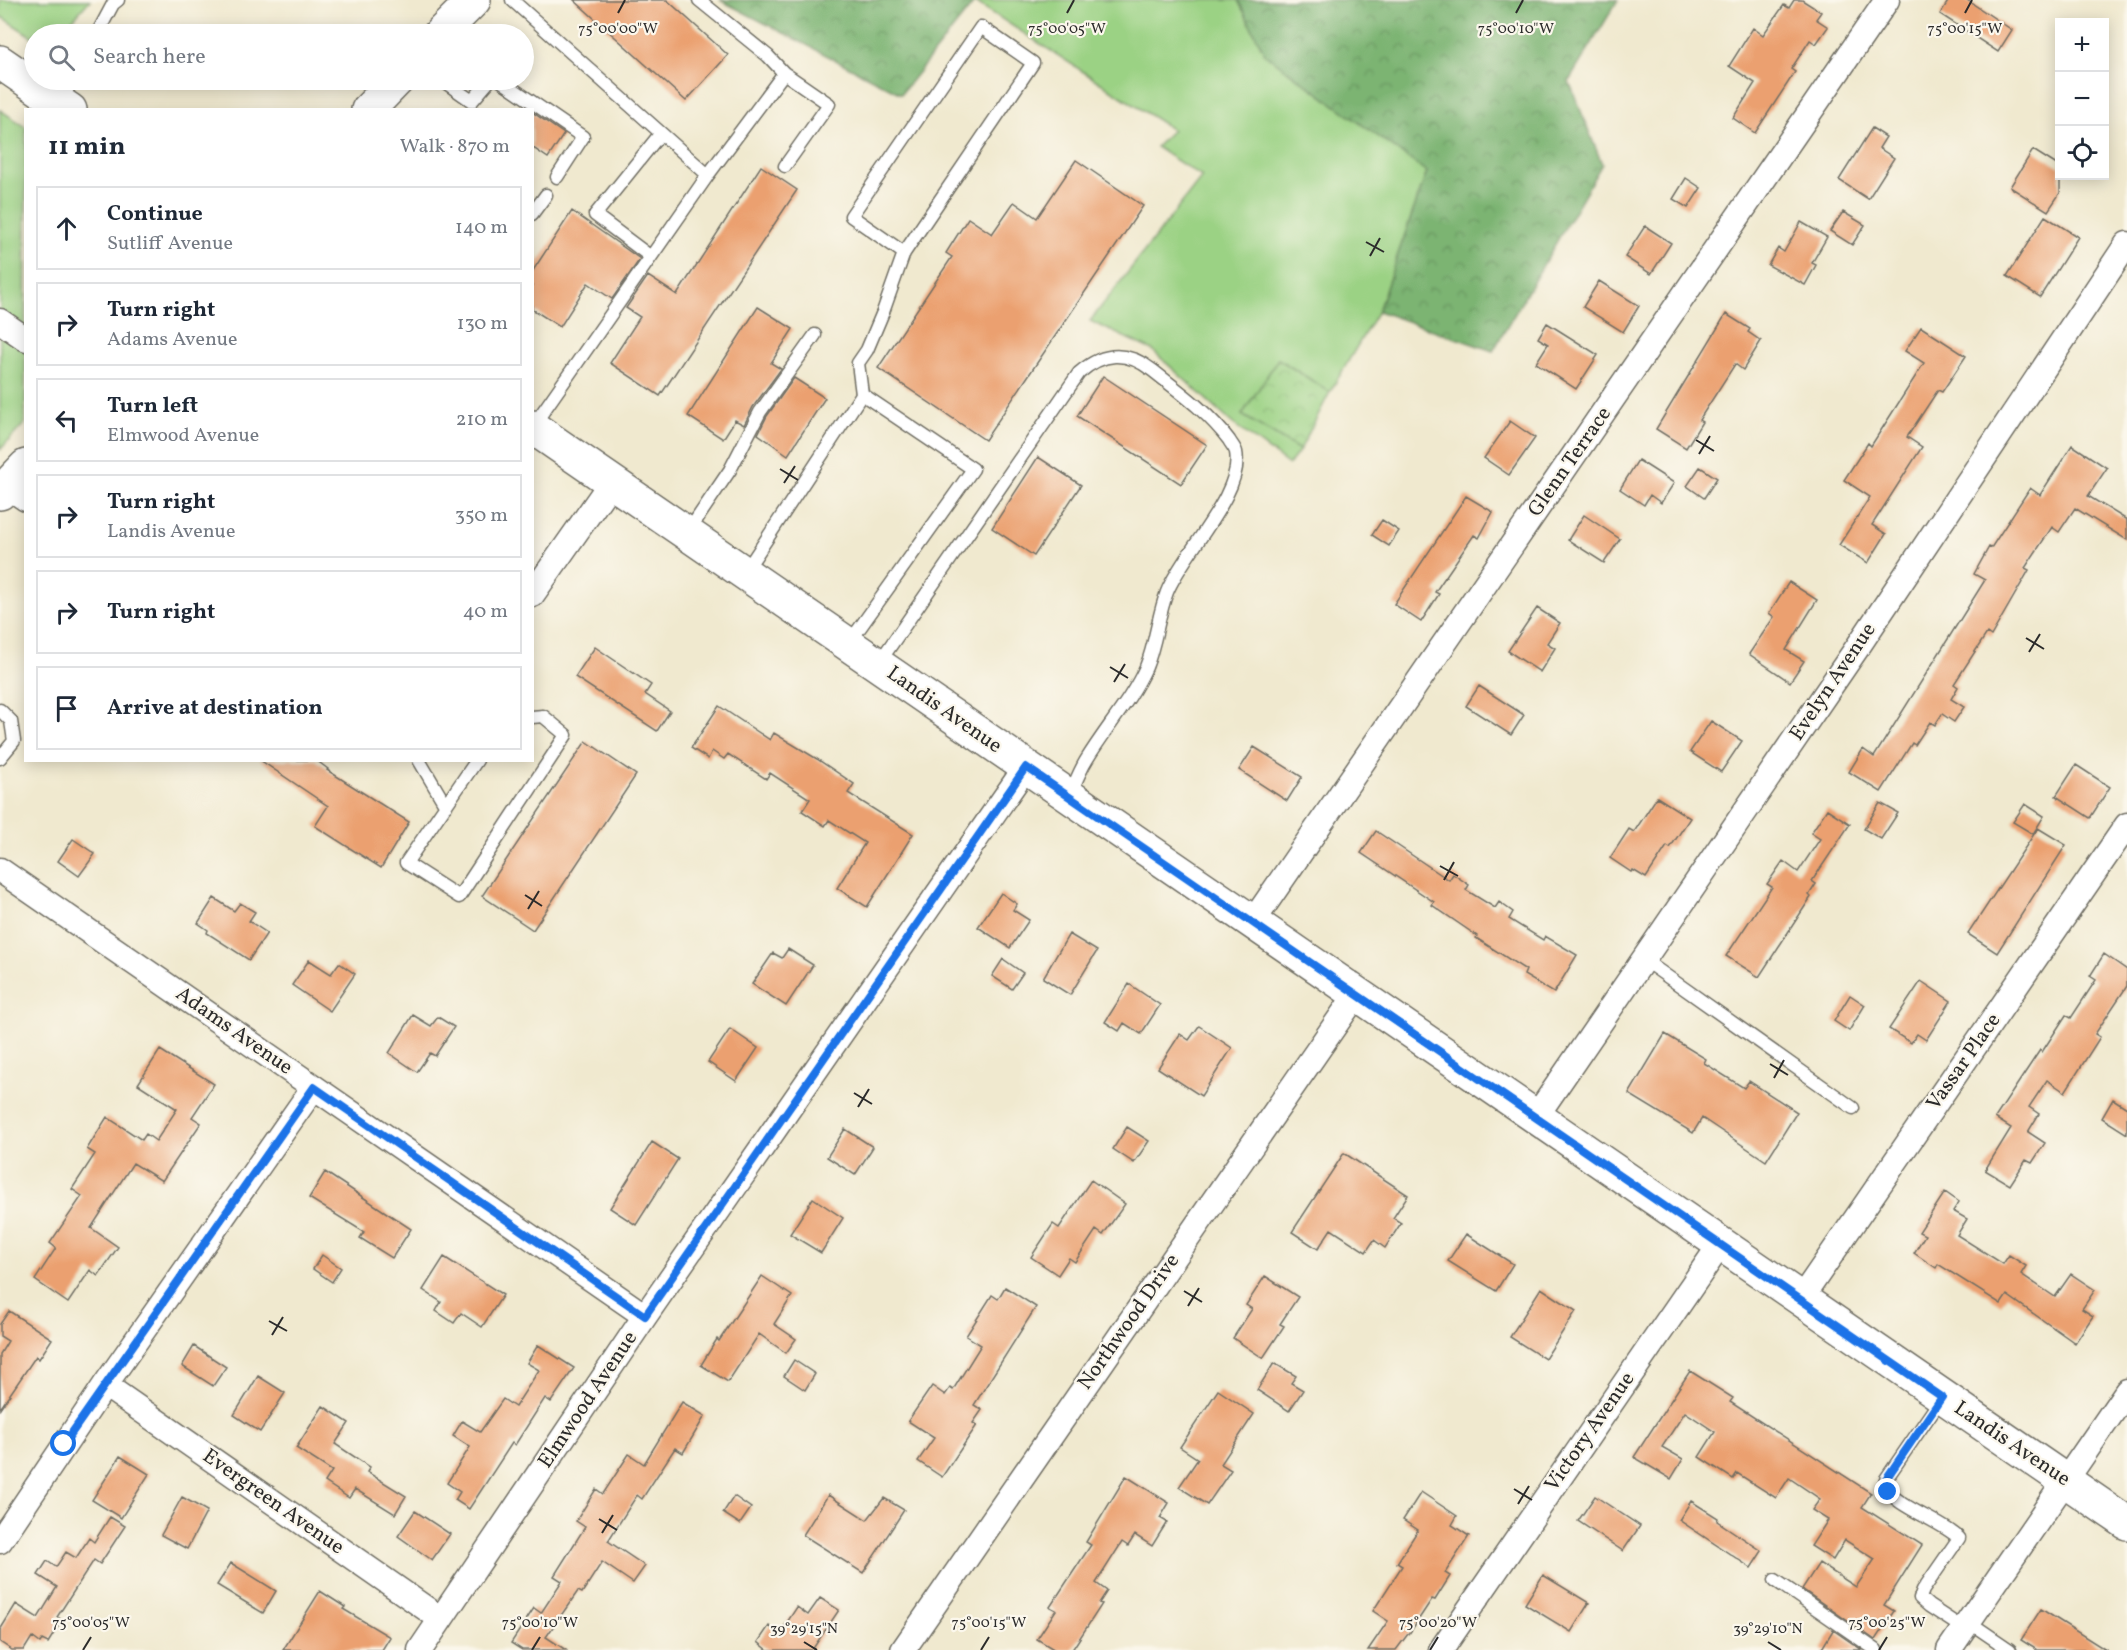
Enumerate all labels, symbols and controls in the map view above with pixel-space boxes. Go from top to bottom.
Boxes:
map controls [2055,18,2109,180]
button: + [2055,18,2109,72]
text: 75°00'00"W [578,19,658,40]
text: 75°00'05"W [1028,19,1106,40]
text: 75°00'10"W [1478,19,1554,40]
text: 75°00'15"W [1928,19,2002,40]
search box [24,24,534,90]
icon: search [45,41,78,74]
text: Search here [93,42,206,73]
button: − [2055,72,2109,126]
button: locate [2055,126,2109,180]
text: 11 min [48,129,126,165]
text: Walk · 870 m [400,133,510,161]
text: Continue [107,199,203,230]
icon: ahead [50,212,83,245]
text: 140 m [455,214,508,242]
text: Sutliff Avenue [107,230,233,258]
text: Turn right [107,295,215,326]
icon: right [50,308,83,341]
text: 130 m [457,310,508,338]
text: Adams Avenue [107,326,238,354]
text: Turn left [107,391,198,422]
street label: Glenn Terrace [1521,401,1619,523]
icon: left [50,404,83,437]
text: 210 m [456,406,508,434]
text: Elmwood Avenue [107,422,259,450]
text: Turn right [107,487,215,518]
icon: right [50,500,83,533]
text: 350 m [455,502,508,530]
text: Landis Avenue [107,518,235,546]
icon: right [50,596,83,629]
text: Turn right [107,597,215,628]
text: 40 m [463,598,508,626]
street label: Evelyn Avenue [1783,617,1883,747]
street label: Landis Avenue [880,659,1008,761]
icon: arrive [50,692,83,725]
text: Arrive at destination [107,693,323,724]
street label: Adams Avenue [170,980,299,1082]
street label: Vassar Place [1920,1007,2008,1116]
street label: Northwood Drive [1071,1248,1187,1396]
street label: Elmwood Avenue [531,1326,645,1474]
street label: Victory Avenue [1538,1366,1642,1498]
street label: Landis Avenue [1948,1394,2076,1494]
route start [50,1430,76,1456]
street label: Evergreen Avenue [196,1442,350,1562]
route end [1874,1478,1900,1504]
text: 75°00'05"W [52,1613,130,1634]
text: 75°00'10"W [502,1613,578,1634]
text: 75°00'15"W [952,1613,1026,1634]
text: 75°00'20"W [1399,1613,1477,1634]
text: 75°00'25"W [1849,1613,1925,1634]
text: 39°29'15"N [770,1619,838,1640]
text: 39°29'10"N [1733,1619,1803,1640]

